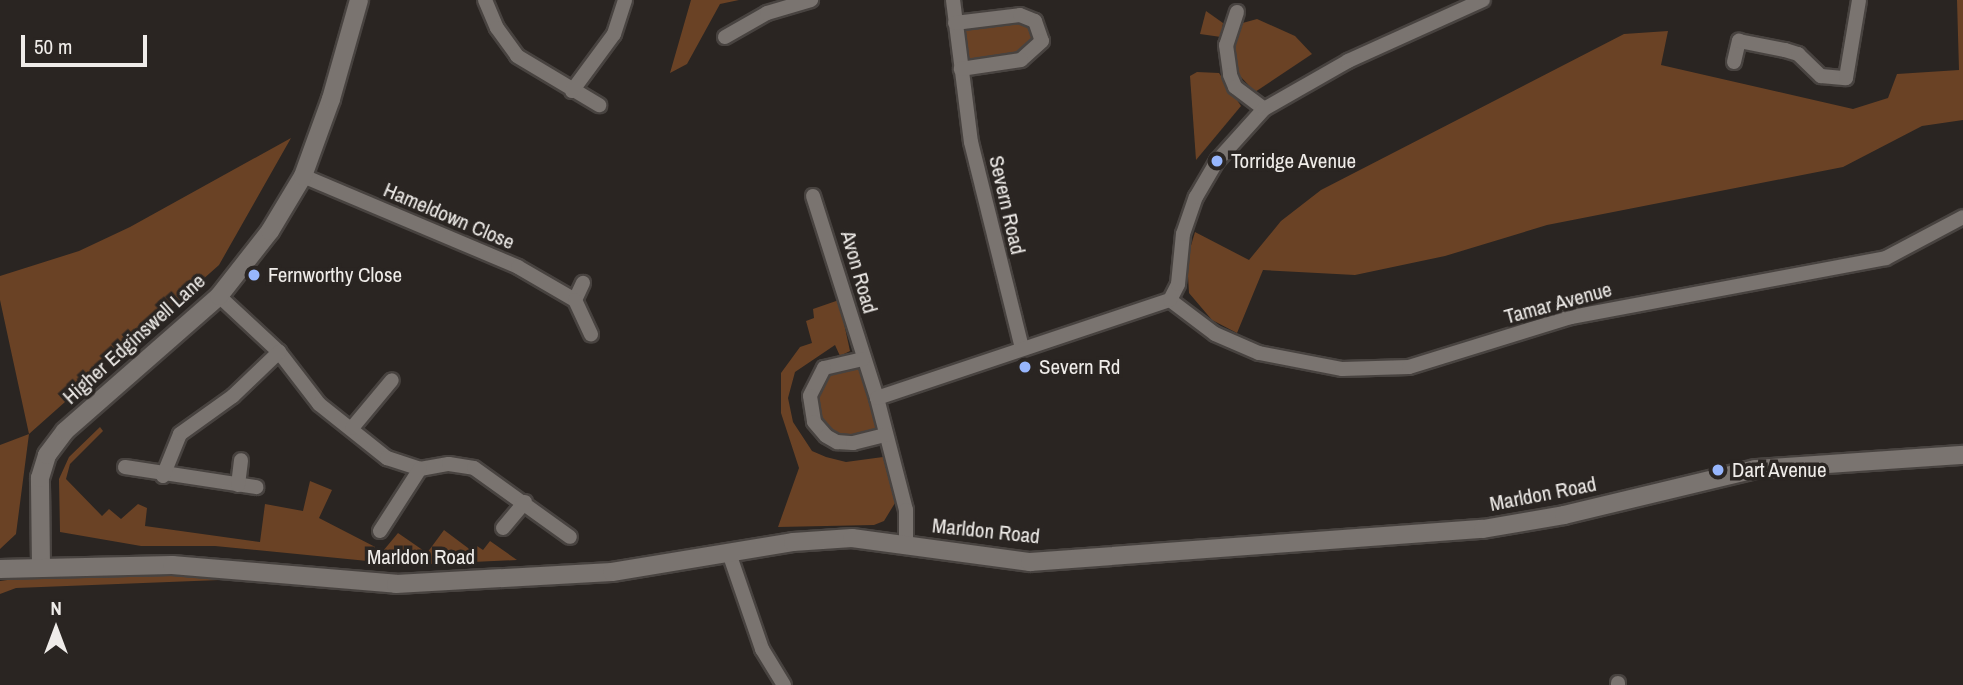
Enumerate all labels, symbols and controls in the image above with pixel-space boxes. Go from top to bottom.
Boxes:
scale bar [24,21,150,65]
text: 50 m [34,32,72,61]
place label: Torridge Avenue [1231,148,1357,174]
street label: Severn Road [983,153,1031,257]
marker: Torridge Avenue [1209,153,1225,169]
street label: Hameldown Close [380,177,518,255]
street label: Avon Road [835,228,883,316]
place label: Fernworthy Close [268,262,402,288]
marker: Fernworthy Close [246,267,262,283]
street label: Higher Edginswell Lane [58,268,210,410]
street label: Tamar Avenue [1501,276,1615,330]
place label: Severn Rd [1039,354,1120,380]
marker: Severn Rd [1017,359,1033,375]
place label: Dart Avenue [1732,457,1827,483]
marker: Dart Avenue [1710,462,1726,478]
street label: Marldon Road [1488,471,1598,517]
street label: Marldon Road [931,513,1041,549]
street label: Marldon Road [367,544,475,570]
north arrow [21,594,91,664]
text: N [50,595,62,621]

